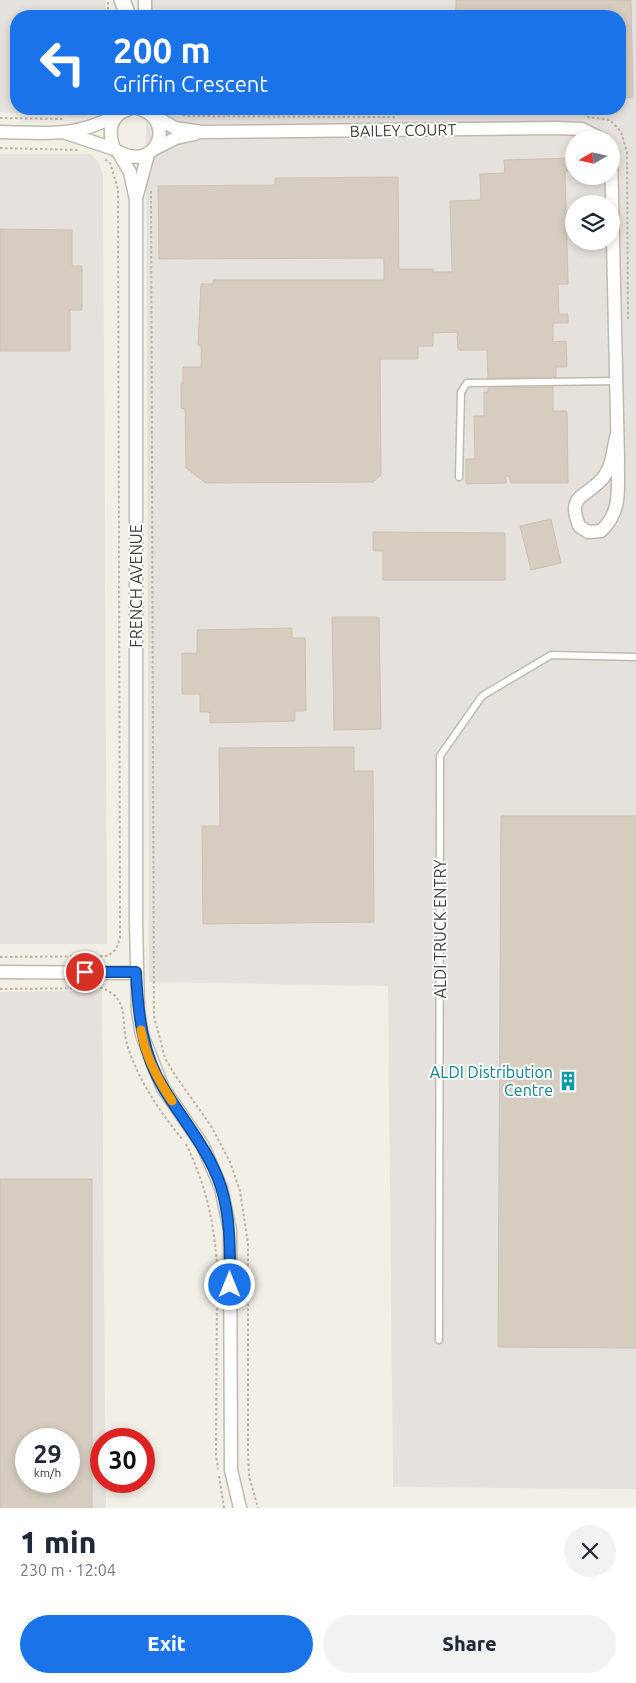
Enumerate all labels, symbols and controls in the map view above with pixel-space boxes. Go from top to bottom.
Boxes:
icon: left [30,30,95,95]
text: 200 m [113,30,211,70]
text: Griffin Crescent [113,71,268,96]
street label: BAILEY COURT [350,120,457,140]
north arrow [565,130,620,185]
map controls [565,130,620,250]
button: layers [565,195,620,250]
street label: FRENCH AVENUE [127,524,145,648]
street label: ALDI TRUCK ENTRY [431,859,449,998]
pin [64,951,106,993]
icon: arrive [71,958,99,986]
place label: ALDI Distribution Centre [430,1063,553,1099]
building icon: ALDI Distribution Centre [557,1070,579,1092]
position arrow [203,1258,255,1310]
speed limit sign: 30 [90,1428,155,1493]
text: 29 [33,1440,62,1468]
text: km/h [34,1466,61,1479]
text: 1 min [20,1525,96,1559]
button: close [564,1525,616,1577]
text: 230 m · 12:04 [20,1561,116,1579]
button: Exit [20,1615,313,1673]
button: Share [323,1615,616,1673]

